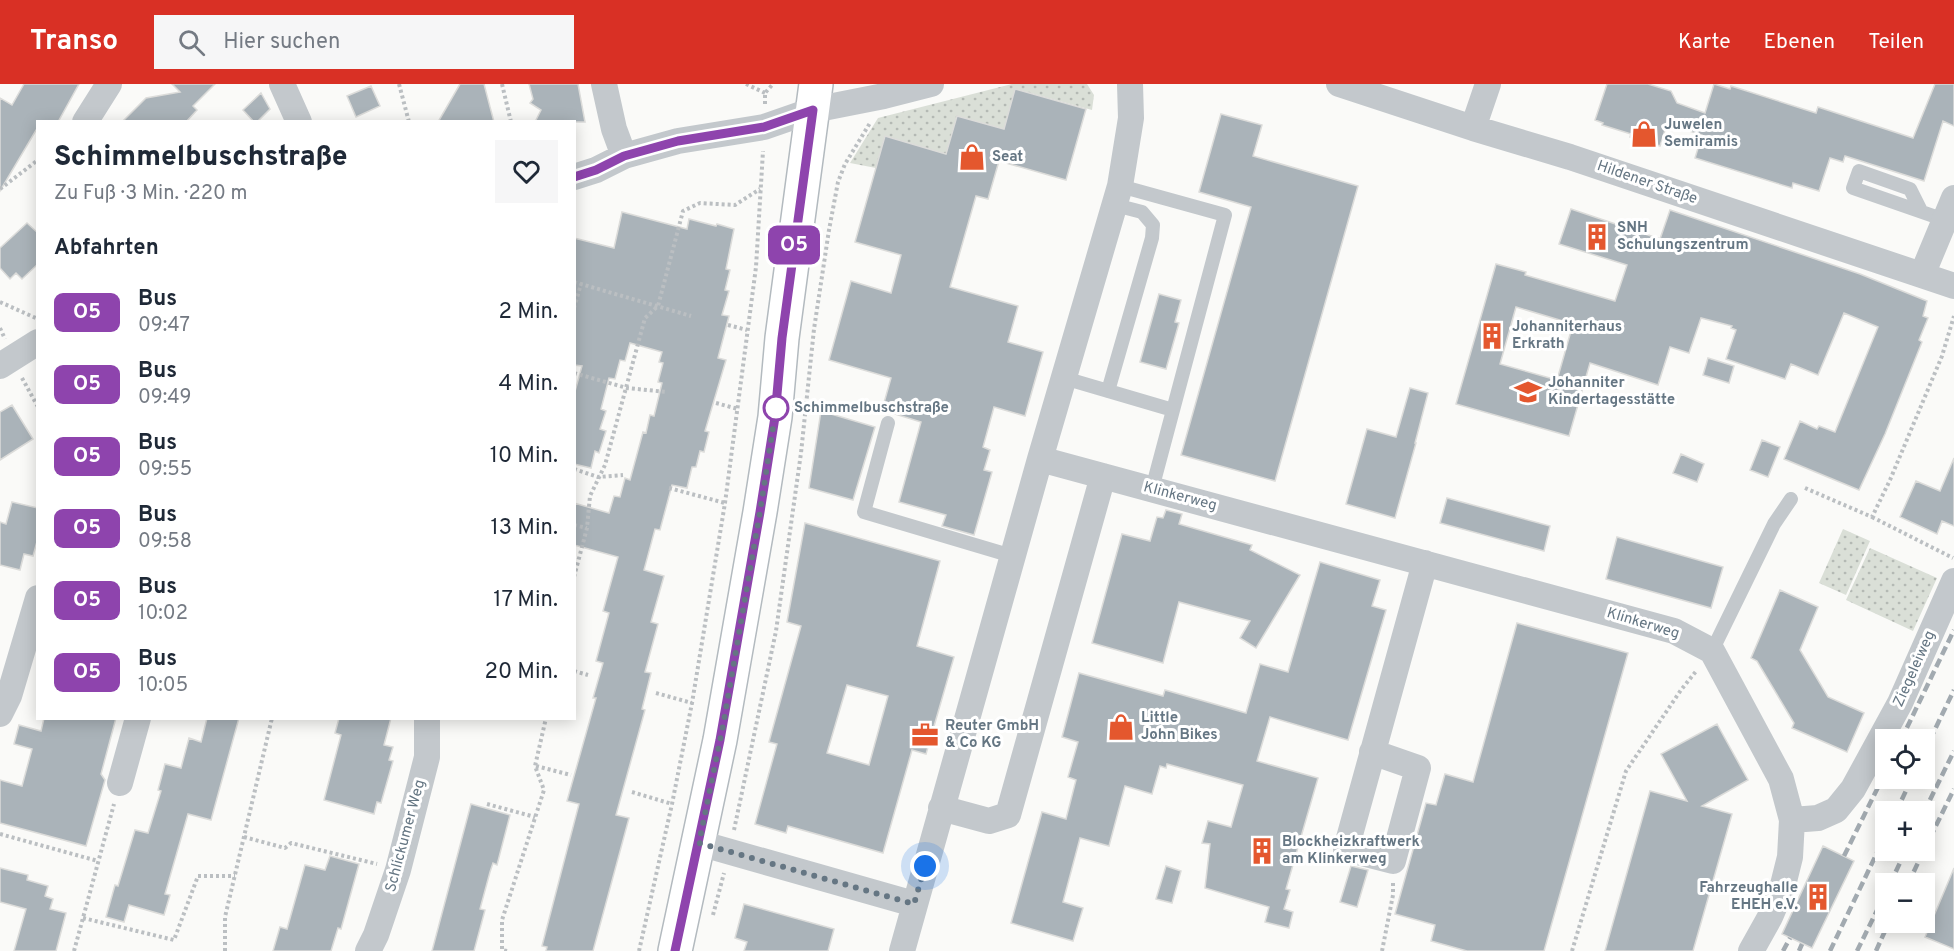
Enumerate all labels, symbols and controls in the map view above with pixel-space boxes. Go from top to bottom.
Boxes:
search box [154,15,574,69]
text: Transo [30,24,118,60]
icon: search [175,26,208,59]
text: Hier suchen [223,29,340,56]
text: Karte [1678,29,1730,56]
text: Ebenen [1763,29,1835,56]
text: Teilen [1868,29,1924,56]
place label: Juwelen Semiramis [1664,116,1738,152]
shop icon: Juwelen Semiramis [1629,119,1659,149]
text: Schimmelbuschstraße [54,140,348,176]
button: heart [495,140,558,203]
shop icon: Seat [957,142,987,172]
place label: Seat [992,148,1023,167]
street label: Hildener Straße [1594,157,1700,209]
text: Zu Fuß · 3 Min. · 220 m [54,181,247,207]
place label: SNH Schulungszentrum [1617,219,1749,255]
building icon: SNH Schulungszentrum [1582,222,1612,252]
line badge: O5 [767,226,821,264]
text: O5 [780,232,808,259]
text: Abfahrten [54,235,159,262]
text: Bus [138,286,177,313]
text: O5 [73,299,101,326]
text: 2 Min. [499,299,558,326]
text: 09:47 [138,313,190,339]
place label: Johanniterhaus Erkrath [1512,318,1622,354]
building icon: Johanniterhaus Erkrath [1477,321,1507,351]
text: Bus [138,358,177,385]
text: O5 [73,371,101,398]
text: 4 Min. [498,371,558,398]
place label: Johanniter Kindertagesstätte [1548,374,1675,410]
school or university icon: Johanniter Kindertagesstätte [1513,377,1543,407]
text: 09:49 [138,385,191,411]
marker: Schimmelbuschstraße [763,395,789,421]
place label: Schimmelbuschstraße [794,399,949,418]
text: Bus [138,430,177,457]
text: O5 [73,443,101,470]
text: 10 Min. [490,443,558,470]
text: 09:55 [138,457,192,483]
street label: Klinkerweg [1141,478,1219,516]
text: Bus [138,502,177,529]
text: O5 [73,515,101,542]
text: 13 Min. [491,515,558,542]
text: 09:58 [138,529,192,555]
text: Bus [138,574,177,601]
text: O5 [73,587,101,614]
text: 17 Min. [493,587,558,614]
text: 10:02 [138,601,188,627]
street label: Klinkerweg [1604,604,1682,644]
street label: Ziegeleiweg [1890,628,1940,710]
text: Bus [138,646,177,673]
text: O5 [73,659,101,686]
text: 20 Min. [484,659,558,686]
text: 10:05 [138,673,188,699]
place label: Little John Bikes [1141,709,1218,745]
shop icon: Little John Bikes [1106,712,1136,742]
place label: Reuter GmbH & Co KG [945,717,1039,753]
office icon: Reuter GmbH & Co KG [910,720,940,750]
map controls [1875,729,1935,933]
button: locate [1875,729,1935,789]
street label: Schlickumer Weg [382,778,430,894]
button: + [1875,801,1935,861]
place label: Blockheizkraftwerk am Klinkerweg [1282,833,1420,869]
building icon: Blockheizkraftwerk am Klinkerweg [1247,836,1277,866]
your location [910,851,940,881]
button: − [1875,873,1935,933]
place label: Fahrzeughalle EHEH e.V. [1699,879,1798,915]
building icon: Fahrzeughalle EHEH e.V. [1803,882,1833,912]

